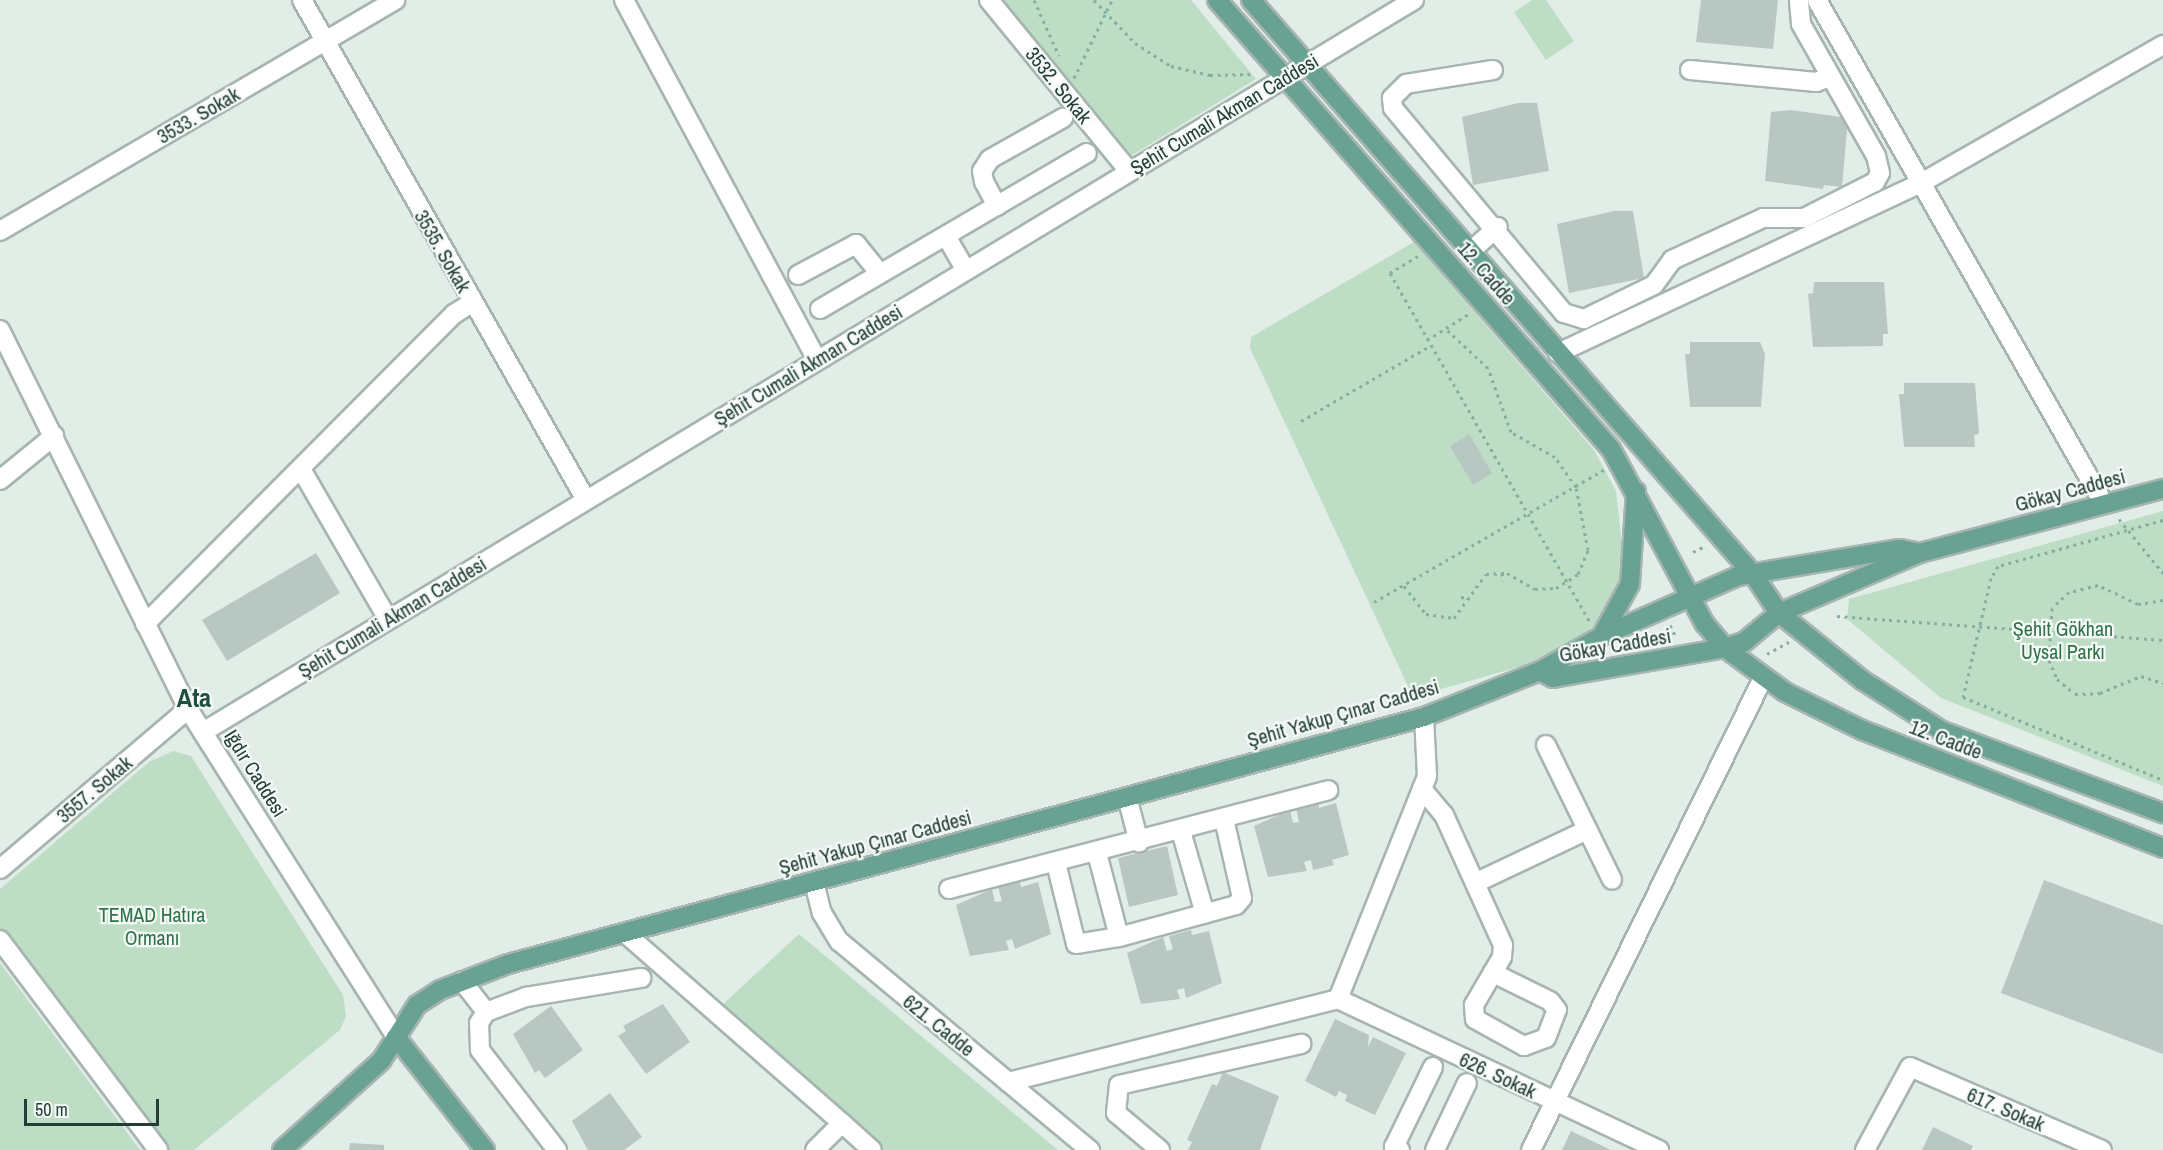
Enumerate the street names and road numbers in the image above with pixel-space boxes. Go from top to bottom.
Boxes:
street label: 3532. Sokak [1021,42,1097,128]
street label: Şehit Cumali Akman Caddesi [1125,48,1323,180]
street label: 3533. Sokak [153,82,243,148]
street label: 3535. Sokak [410,206,476,296]
street label: 12. Cadde [1453,237,1521,309]
street label: Şehit Cumali Akman Caddesi [709,299,907,431]
street label: Gökay Caddesi [2012,464,2128,516]
street label: Şehit Cumali Akman Caddesi [293,551,491,683]
street label: Gökay Caddesi [1557,623,1673,667]
street label: Şehit Yakup Çınar Caddesi [1244,674,1442,752]
street label: 12. Cadde [1906,714,1986,764]
street label: Iğdır Caddesi [220,725,292,821]
street label: 3557. Sokak [51,751,137,827]
street label: Şehit Yakup Çınar Caddesi [776,805,974,879]
street label: 621. Cadde [898,989,980,1061]
street label: 626. Sokak [1456,1047,1540,1103]
street label: 617. Sokak [1964,1082,2048,1136]

